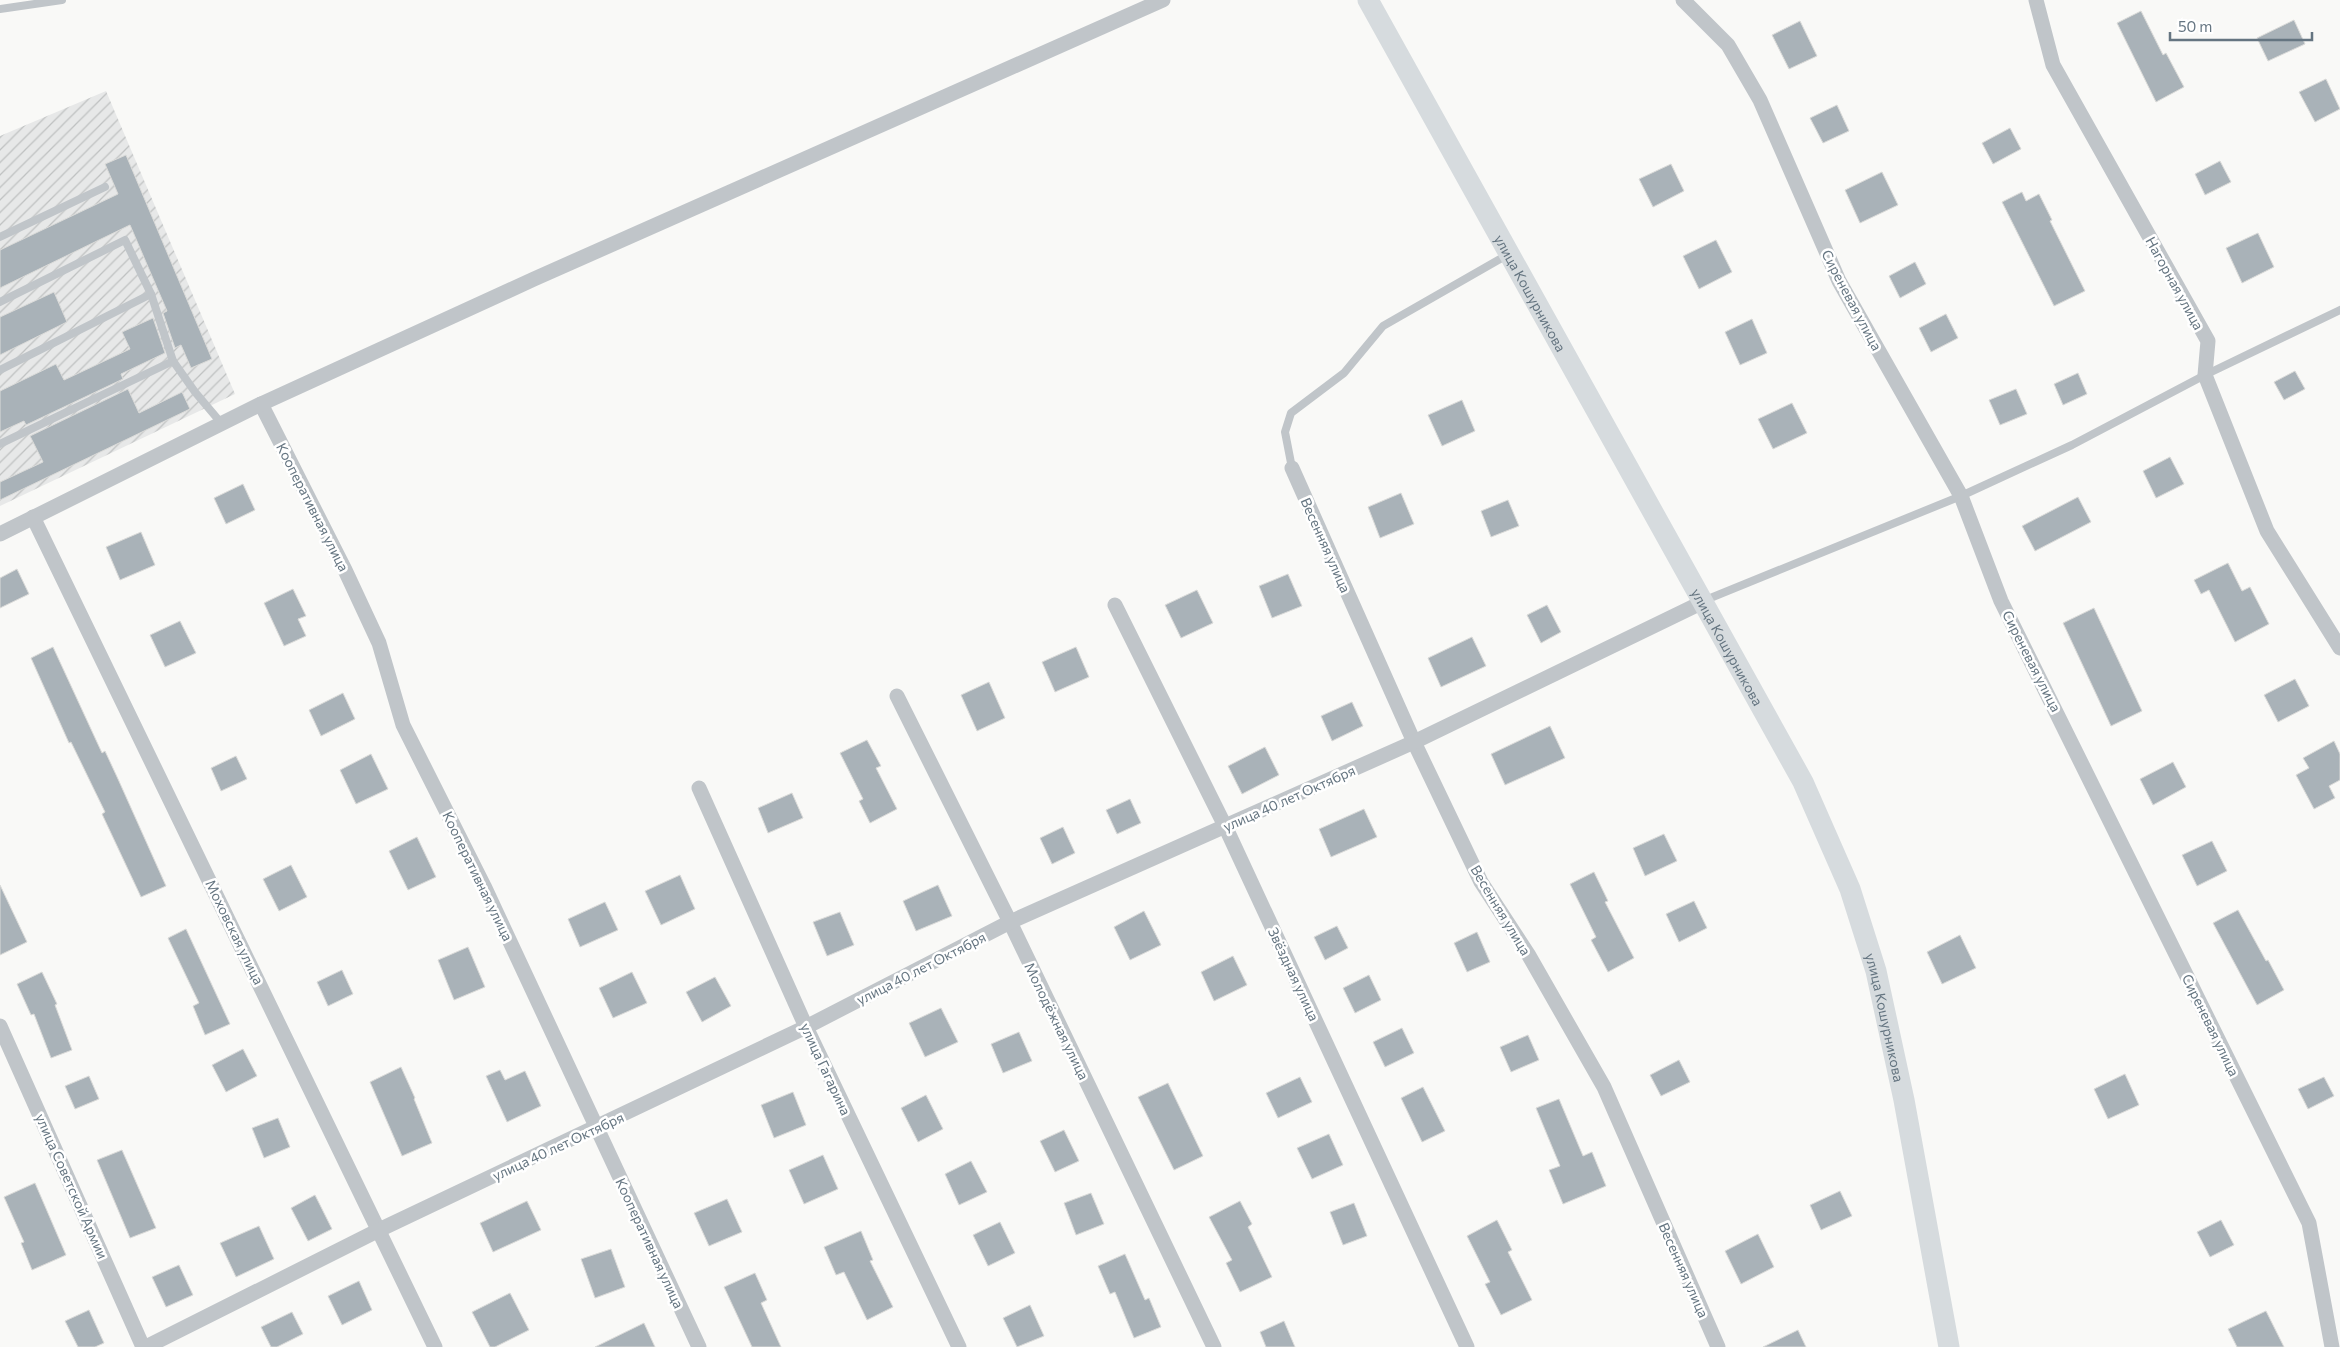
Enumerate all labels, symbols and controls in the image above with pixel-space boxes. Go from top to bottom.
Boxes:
scale bar [2170,10,2312,42]
text: 50 m [2178,17,2212,35]
street label: улица Кошурникова [1491,231,1570,354]
street label: Нагорная улица [2142,233,2208,333]
street label: Сиреневая улица [1818,247,1886,353]
street label: Кооперативная улица [273,440,353,574]
street label: Весенняя улица [1297,495,1355,595]
street label: улица Кошурникова [1688,585,1767,708]
street label: Сиреневая улица [1999,607,2065,715]
street label: улица 40 лет Октября [1220,761,1358,835]
street label: Кооперативная улица [439,808,517,944]
street label: Весенняя улица [1467,862,1535,958]
street label: Моховская улица [202,877,268,987]
street label: Звёздная улица [1265,924,1323,1024]
street label: улица 40 лет Октября [854,928,988,1008]
street label: улица Кошурникова [1862,951,1908,1083]
street label: Молодёжная улица [1021,960,1093,1082]
street label: Сиреневая улица [2179,971,2243,1079]
street label: улица Гагарина [797,1020,855,1118]
street label: улица 40 лет Октября [490,1108,626,1184]
street label: улица Советской Армии [32,1111,112,1261]
street label: Кооперативная улица [612,1175,688,1311]
street label: Весенняя улица [1655,1220,1713,1320]

